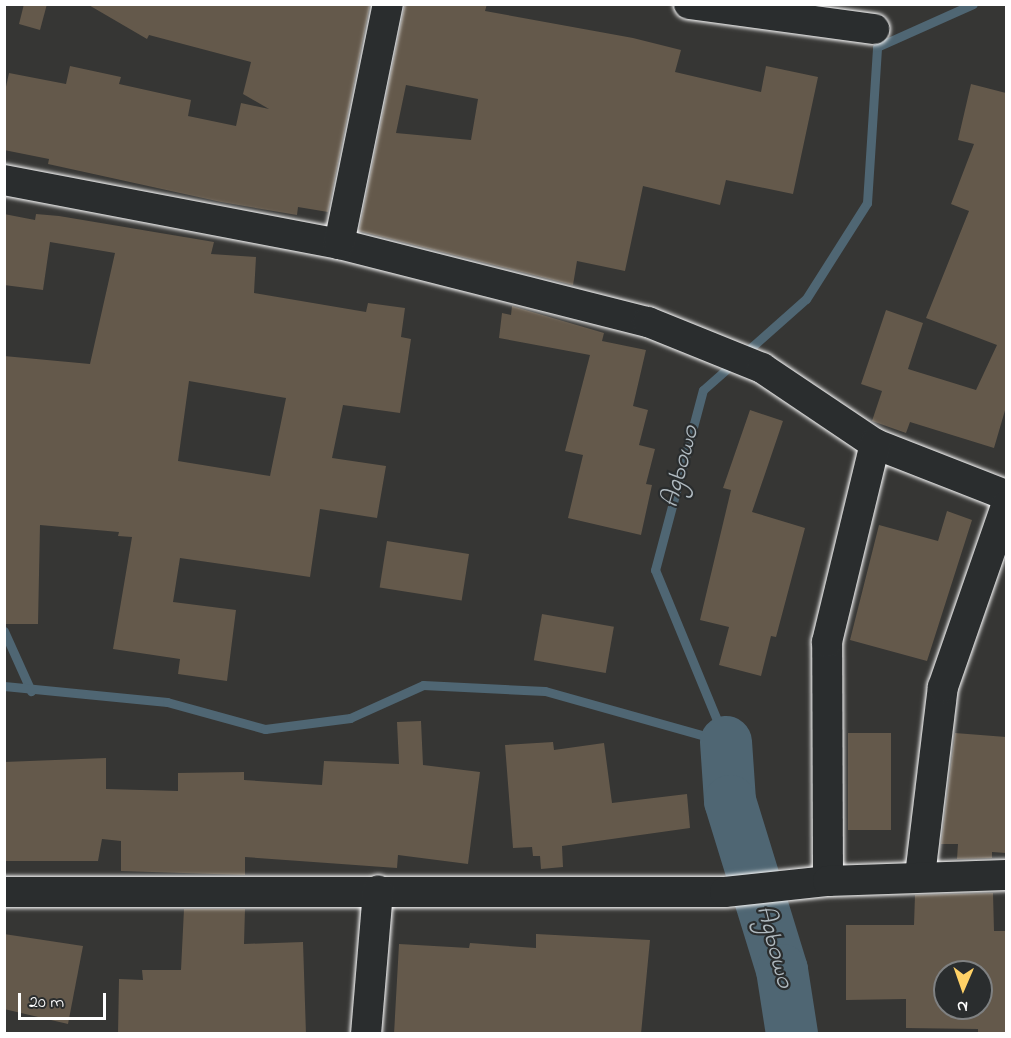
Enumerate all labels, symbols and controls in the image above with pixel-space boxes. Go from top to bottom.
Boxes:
water label: Agbowo [656,422,708,512]
water label: Agbowo [747,902,799,992]
north arrow [933,960,993,1020]
scale bar [21,981,110,1019]
text: 20 m [29,990,64,1016]
text: N [957,994,968,1018]

